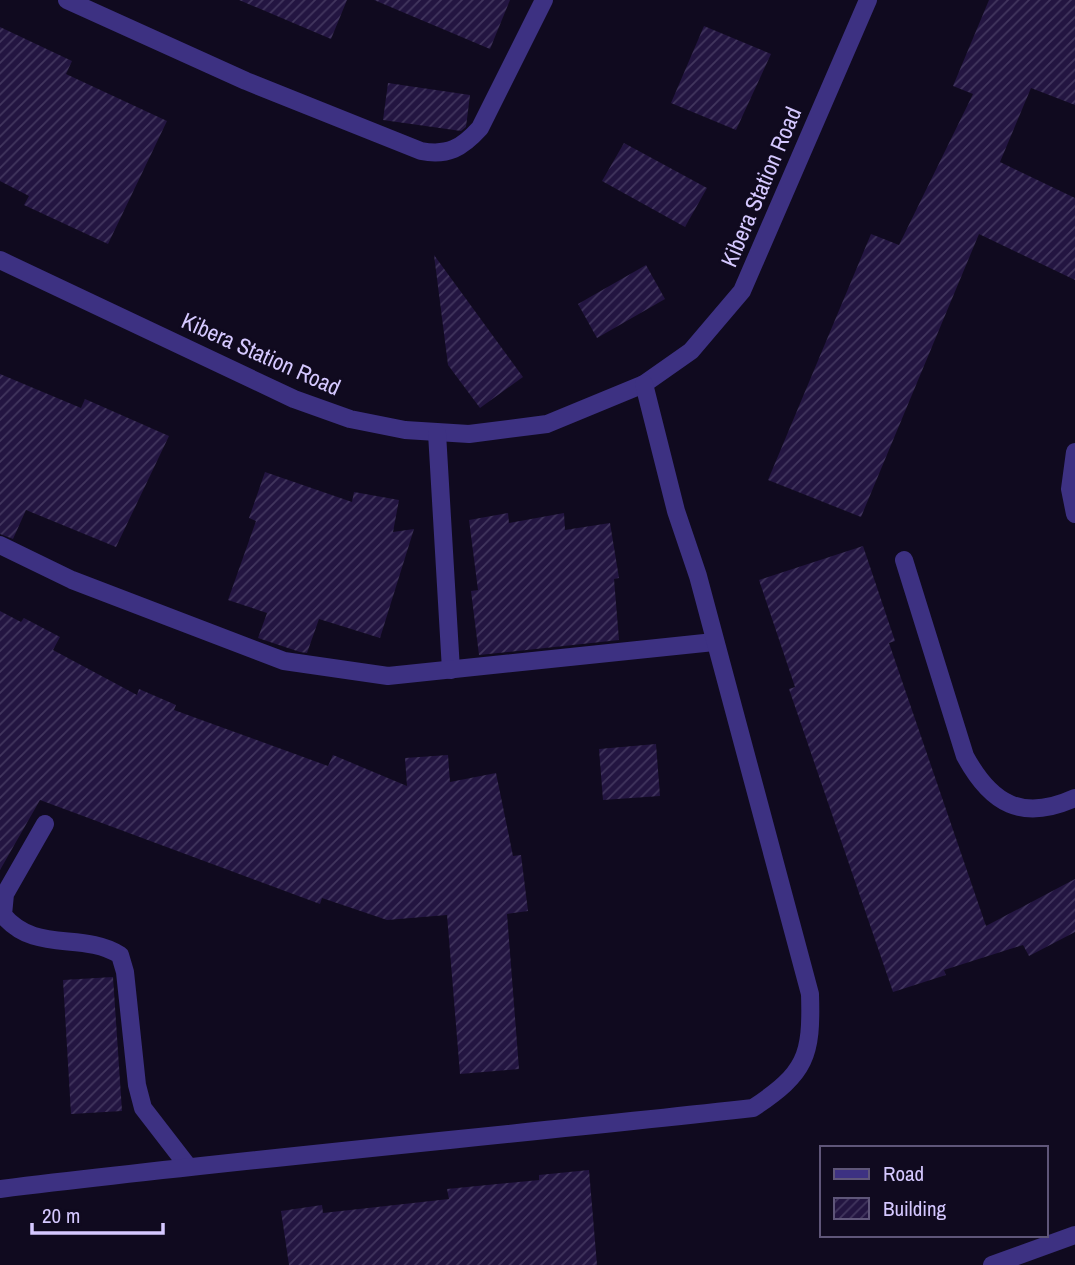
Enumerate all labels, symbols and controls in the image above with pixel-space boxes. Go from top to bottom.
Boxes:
street label: Kibera Station Road [713,102,808,272]
street label: Kibera Station Road [177,305,346,402]
legend [820,1146,1047,1237]
text: Road [883,1159,924,1188]
scale bar [32,1192,163,1236]
text: Building [883,1194,947,1223]
text: 20 m [42,1201,80,1230]

